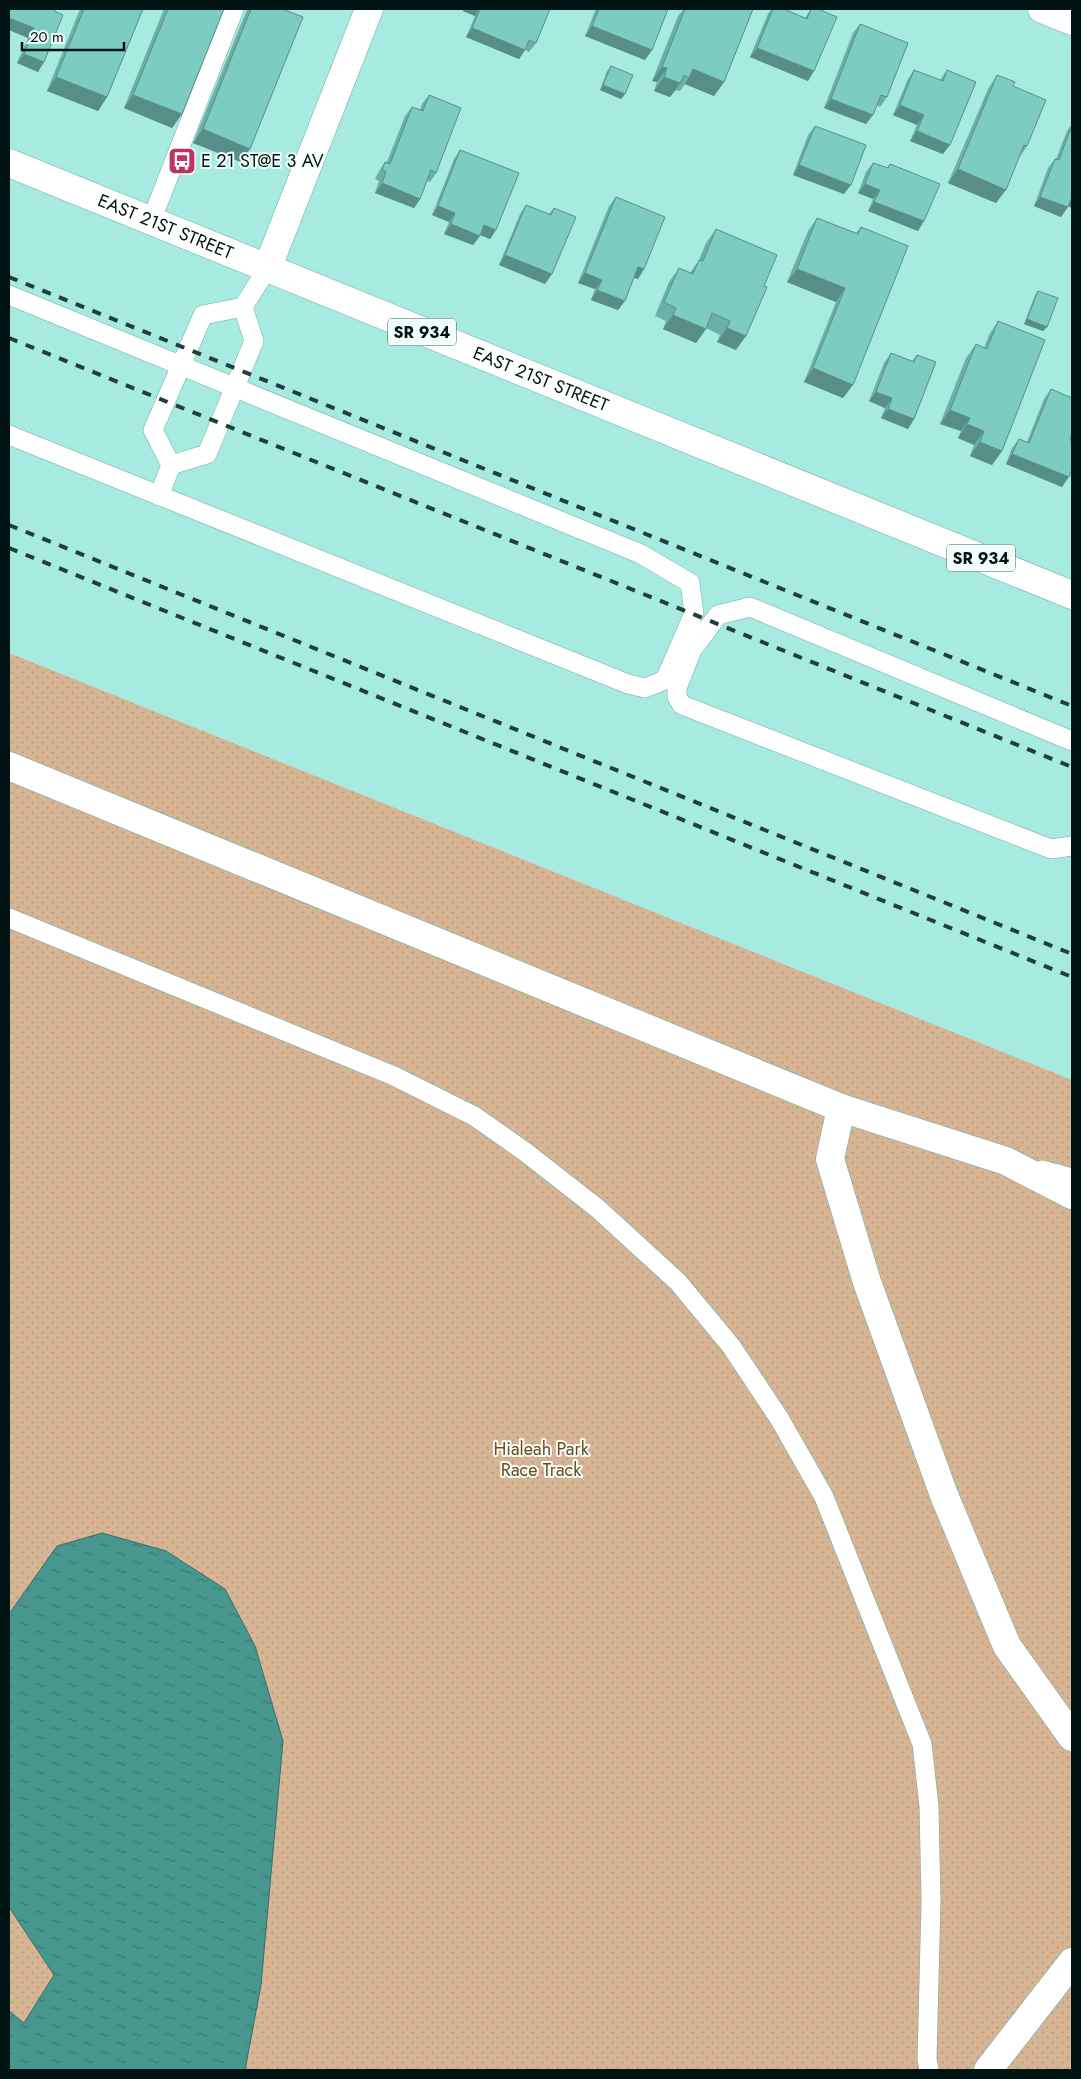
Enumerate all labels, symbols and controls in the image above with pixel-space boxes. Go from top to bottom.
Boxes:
scale bar [22,20,125,52]
text: 20 m [30,26,64,48]
bus stop icon: E 21 ST@E 3 AV [167,146,197,176]
place label: E 21 ST@E 3 AV [201,148,324,174]
street label: EAST 21ST STREET [94,187,238,266]
road number: SR 934 [388,318,456,346]
street label: EAST 21ST STREET [469,340,613,418]
road number: SR 934 [947,544,1015,572]
park label: Hialeah Park Race Track [493,1436,589,1483]

